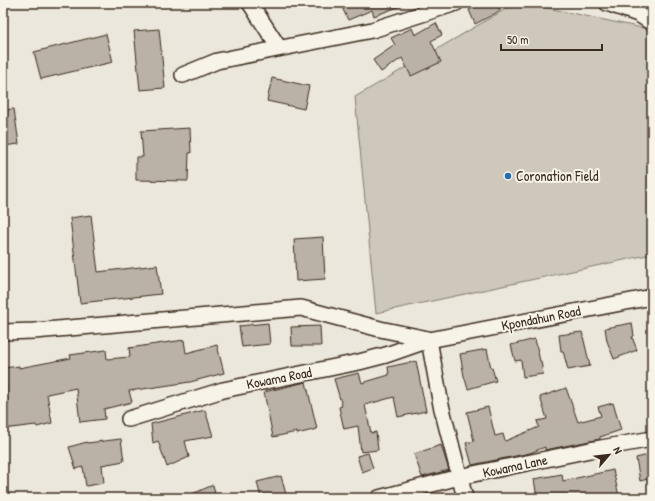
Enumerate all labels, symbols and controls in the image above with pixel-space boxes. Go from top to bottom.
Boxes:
scale bar [501,26,602,52]
text: 50 m [507,31,528,48]
place label: Coronation Field [516,166,599,185]
marker: Coronation Field [503,171,513,181]
street label: Kpondahun Road [500,300,583,335]
street label: Kowama Road [245,362,314,393]
north arrow [589,435,629,475]
text: N [610,444,625,456]
street label: Kowama Lane [481,449,549,482]

